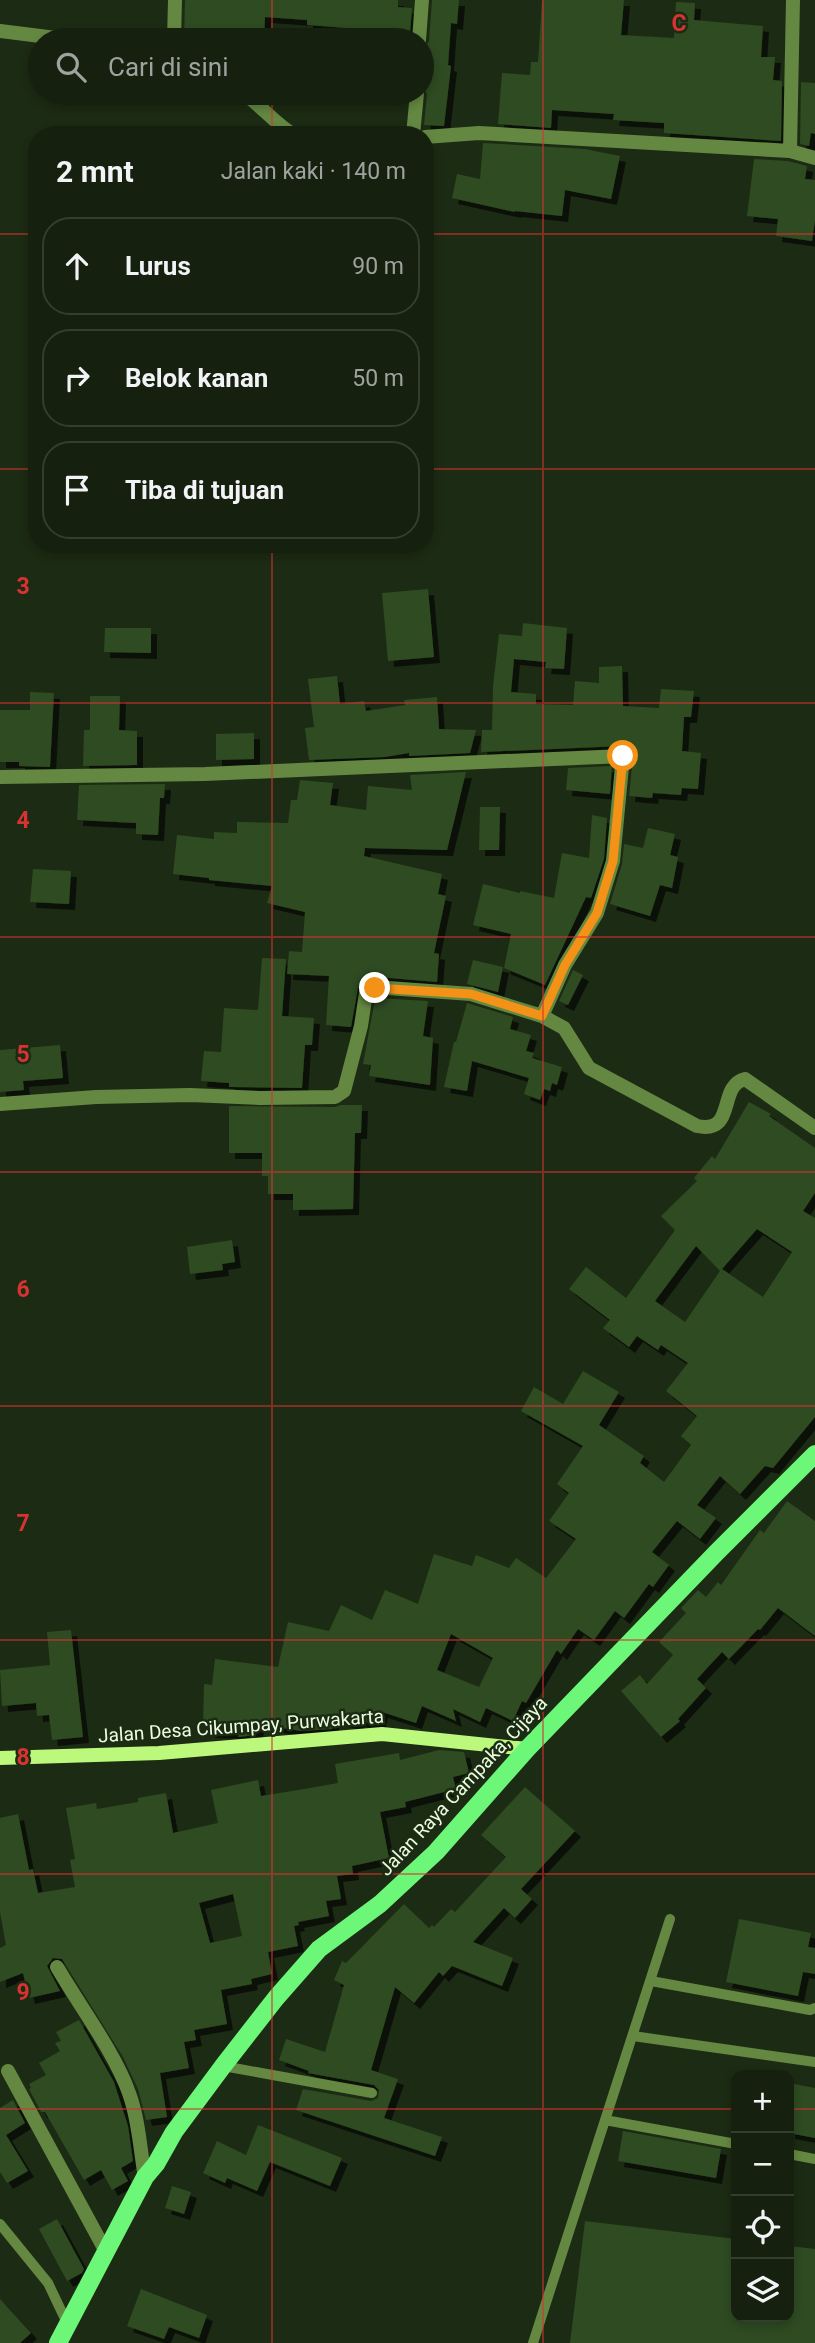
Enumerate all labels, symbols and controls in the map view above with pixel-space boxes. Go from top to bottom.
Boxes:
text: C [671,10,687,37]
search box [28,28,434,105]
icon: search [52,48,90,86]
text: Cari di sini [108,52,229,82]
text: 2 mnt [56,154,134,189]
text: Jalan kaki · 140 m [221,158,406,185]
icon: ahead [58,247,96,285]
text: Lurus [125,251,191,281]
text: 90 m [352,253,404,280]
icon: right [58,359,96,397]
text: Belok kanan [125,363,268,393]
text: 50 m [352,365,404,392]
icon: arrive [58,471,96,509]
text: Tiba di tujuan [125,475,284,505]
text: 3 [16,573,30,600]
route start [607,740,638,771]
text: 4 [16,807,30,834]
route end [359,972,390,1003]
text: 5 [16,1041,30,1068]
text: 6 [16,1276,30,1303]
text: 7 [16,1510,30,1537]
street label: Jalan Raya Campaka, Cijaya [374,1692,552,1880]
street label: Jalan Desa Cikumpay, Purwakarta [97,1705,385,1747]
text: 8 [16,1744,30,1771]
text: 9 [16,1979,30,2006]
map controls [731,2070,794,2322]
button: + [731,2070,794,2133]
button: − [731,2133,794,2196]
button: locate [731,2196,794,2259]
button: layers [731,2259,794,2322]

